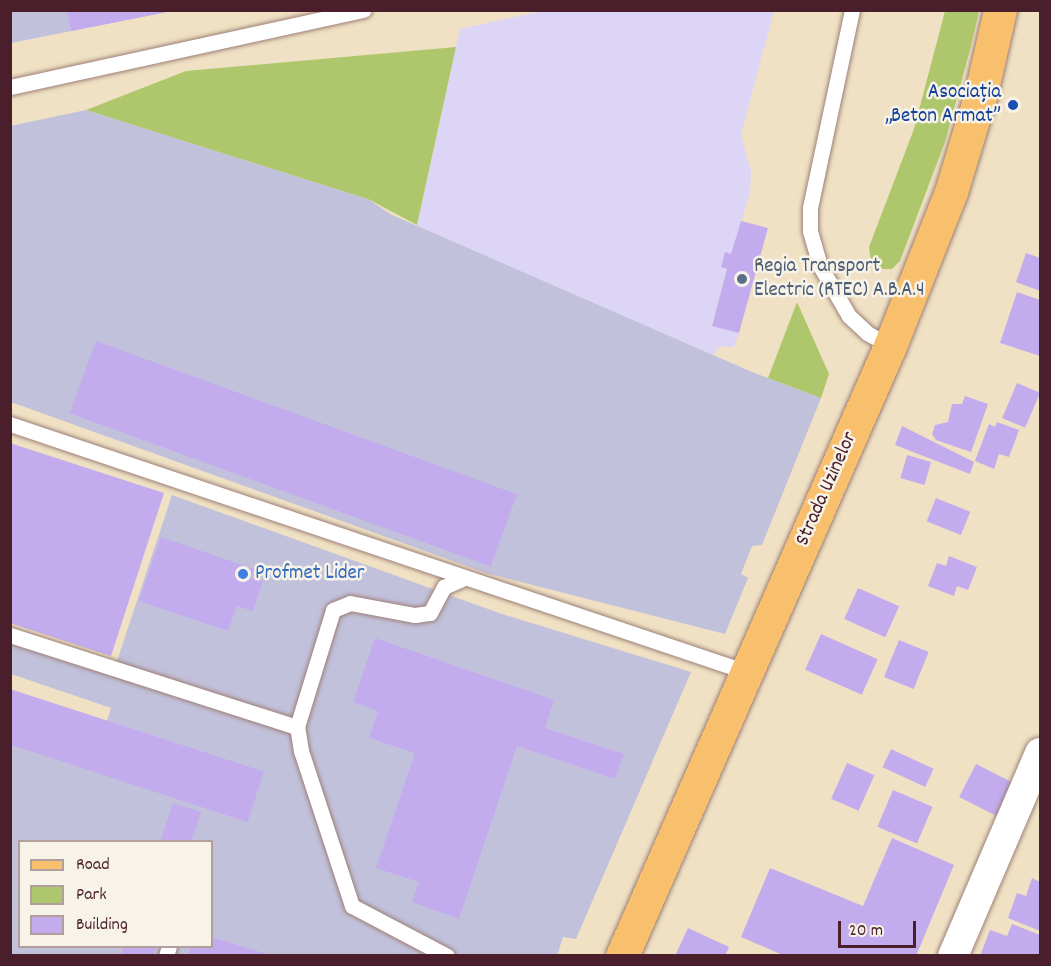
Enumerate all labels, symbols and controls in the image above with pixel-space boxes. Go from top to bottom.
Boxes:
place label: Asociația „Beton Armat” [885,80,1001,130]
marker: Asociația „Beton Armat” [1006,98,1020,112]
place label: Regia Transport Electric (RTEC) A.B.A.4 [754,254,925,304]
marker: Regia Transport Electric (RTEC) A.B.A.4 [735,272,749,286]
street label: Strada Uzinelor [791,428,863,550]
place label: Profmet Lider [255,561,365,587]
marker: Profmet Lider [236,567,250,581]
legend [18,840,213,948]
text: Road [76,853,110,878]
text: Park [76,883,107,908]
scale bar [841,909,919,947]
text: Building [76,913,128,938]
text: 20 m [849,919,883,944]

